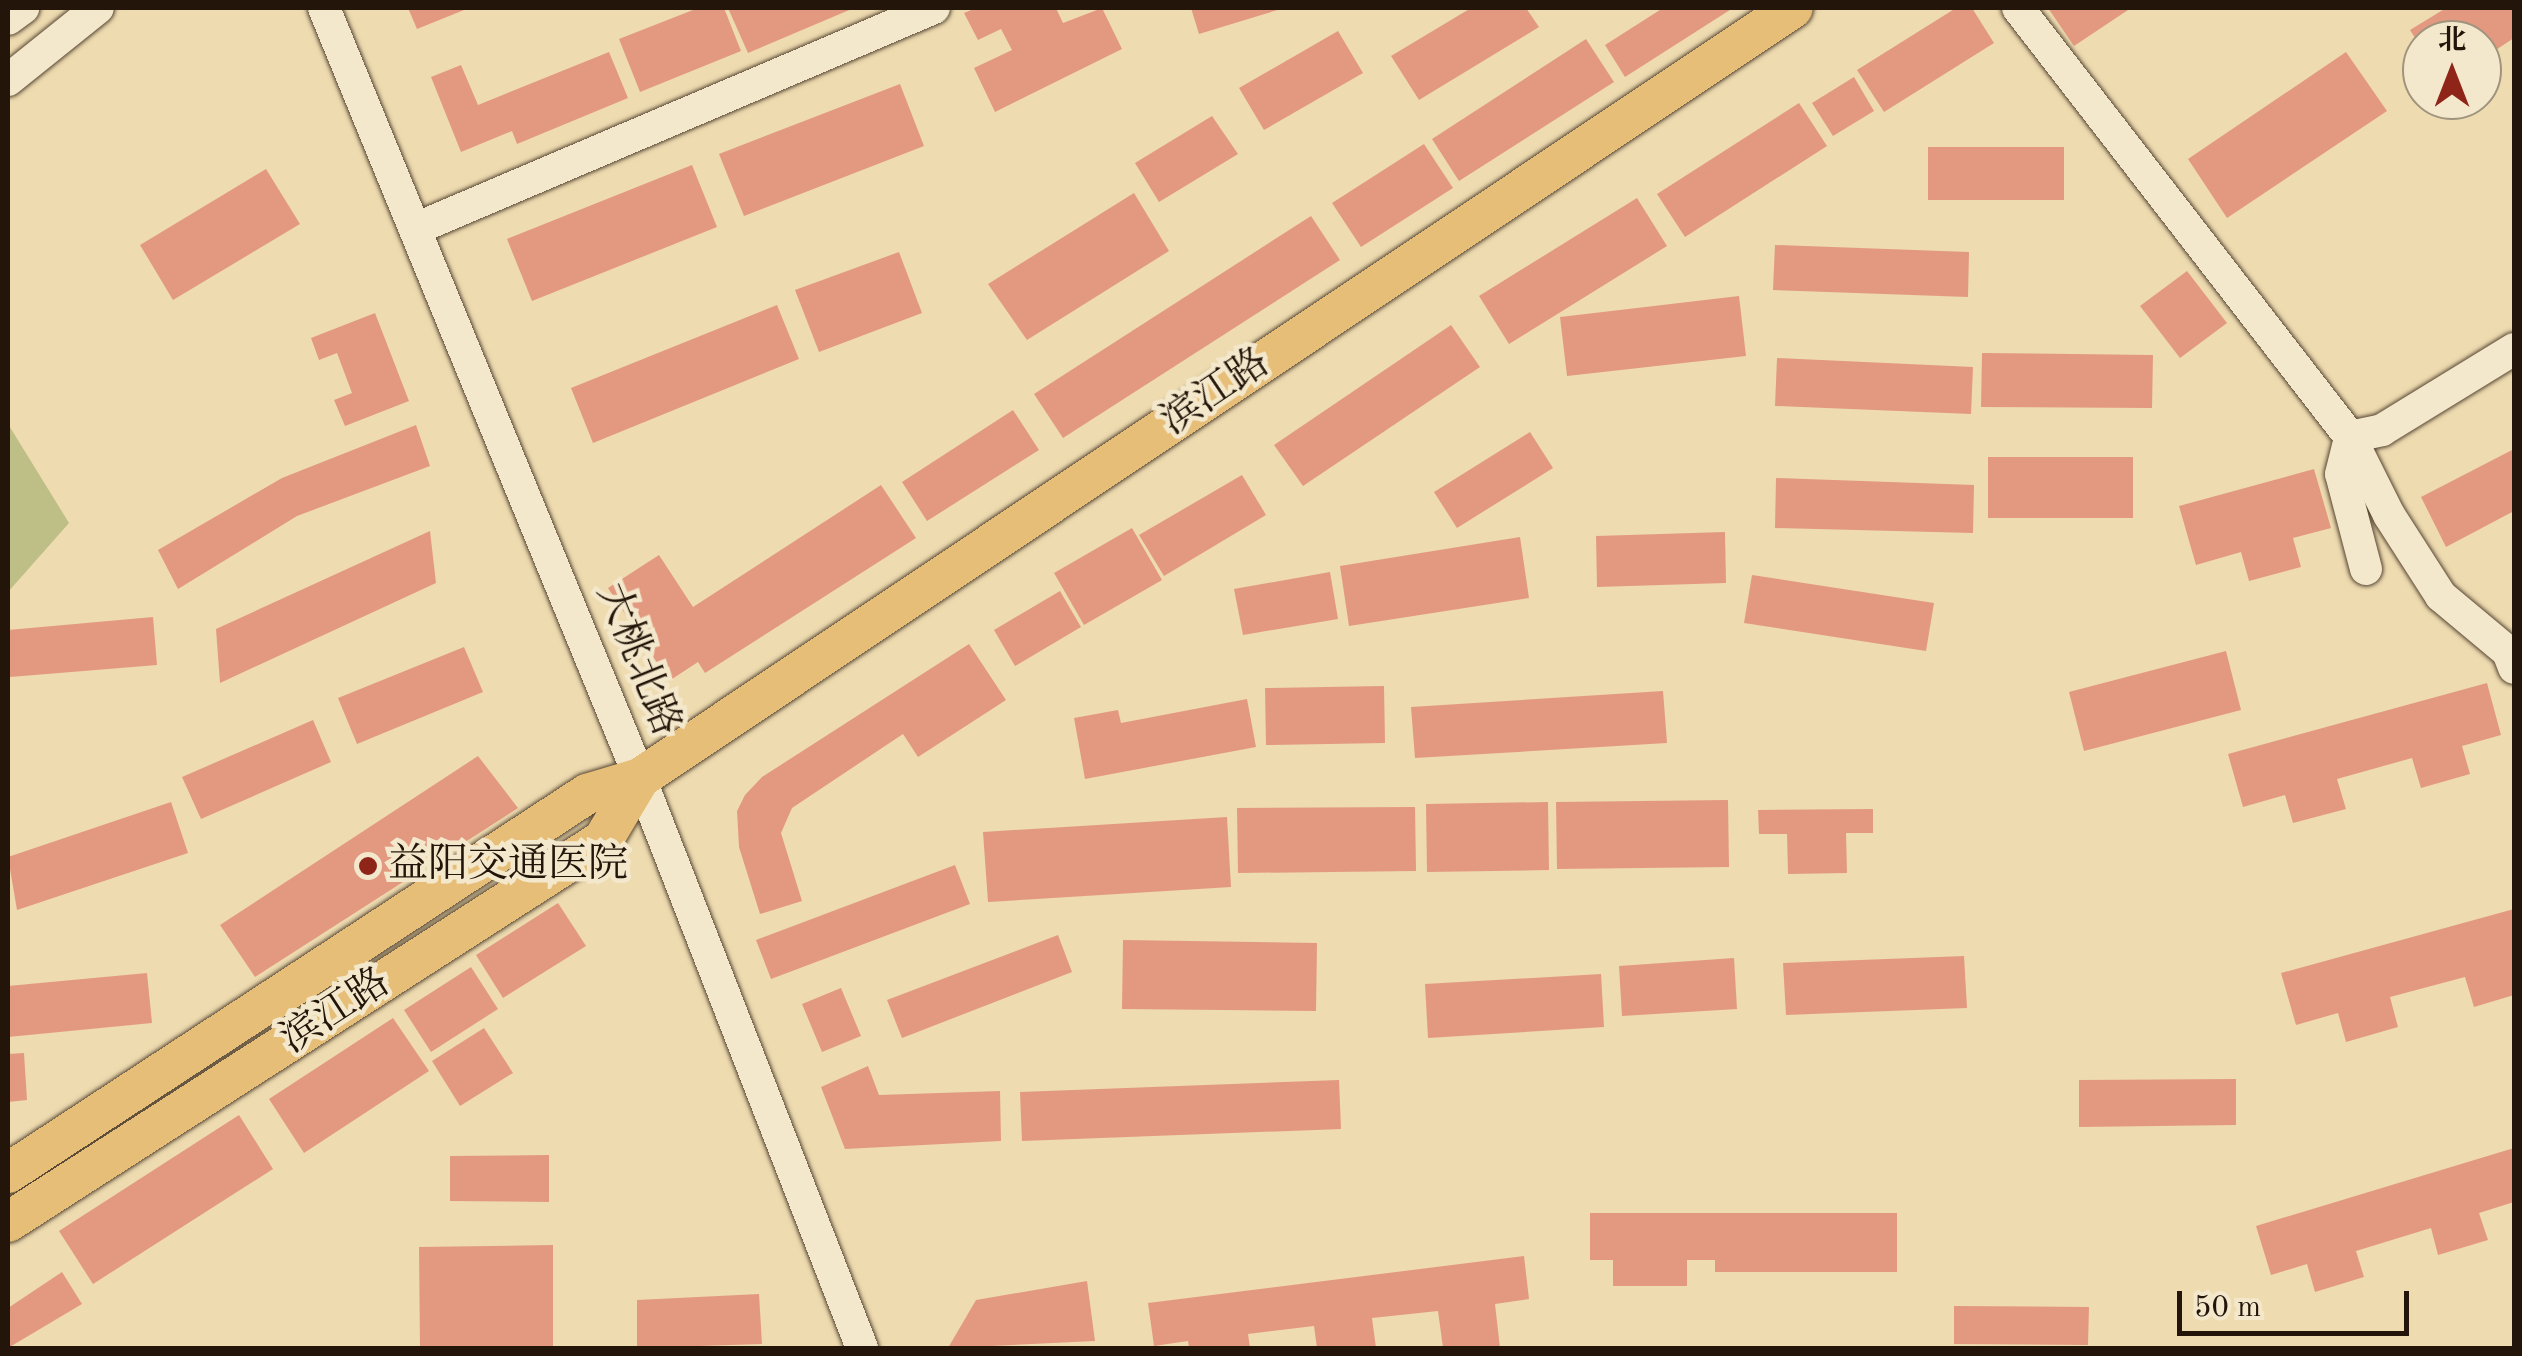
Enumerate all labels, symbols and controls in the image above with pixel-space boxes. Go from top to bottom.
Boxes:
north arrow [2402,20,2502,120]
text: 北 [2438,28,2466,56]
street label: 滨江路 [1153,340,1279,446]
street label: 大桃北路 [585,577,689,743]
place label: 益阳交通医院 [388,842,628,890]
marker: 益阳交通医院 [357,855,379,877]
street label: 滨江路 [273,959,399,1065]
scale bar [2182,1271,2414,1333]
text: 50 m [2194,1293,2261,1323]

